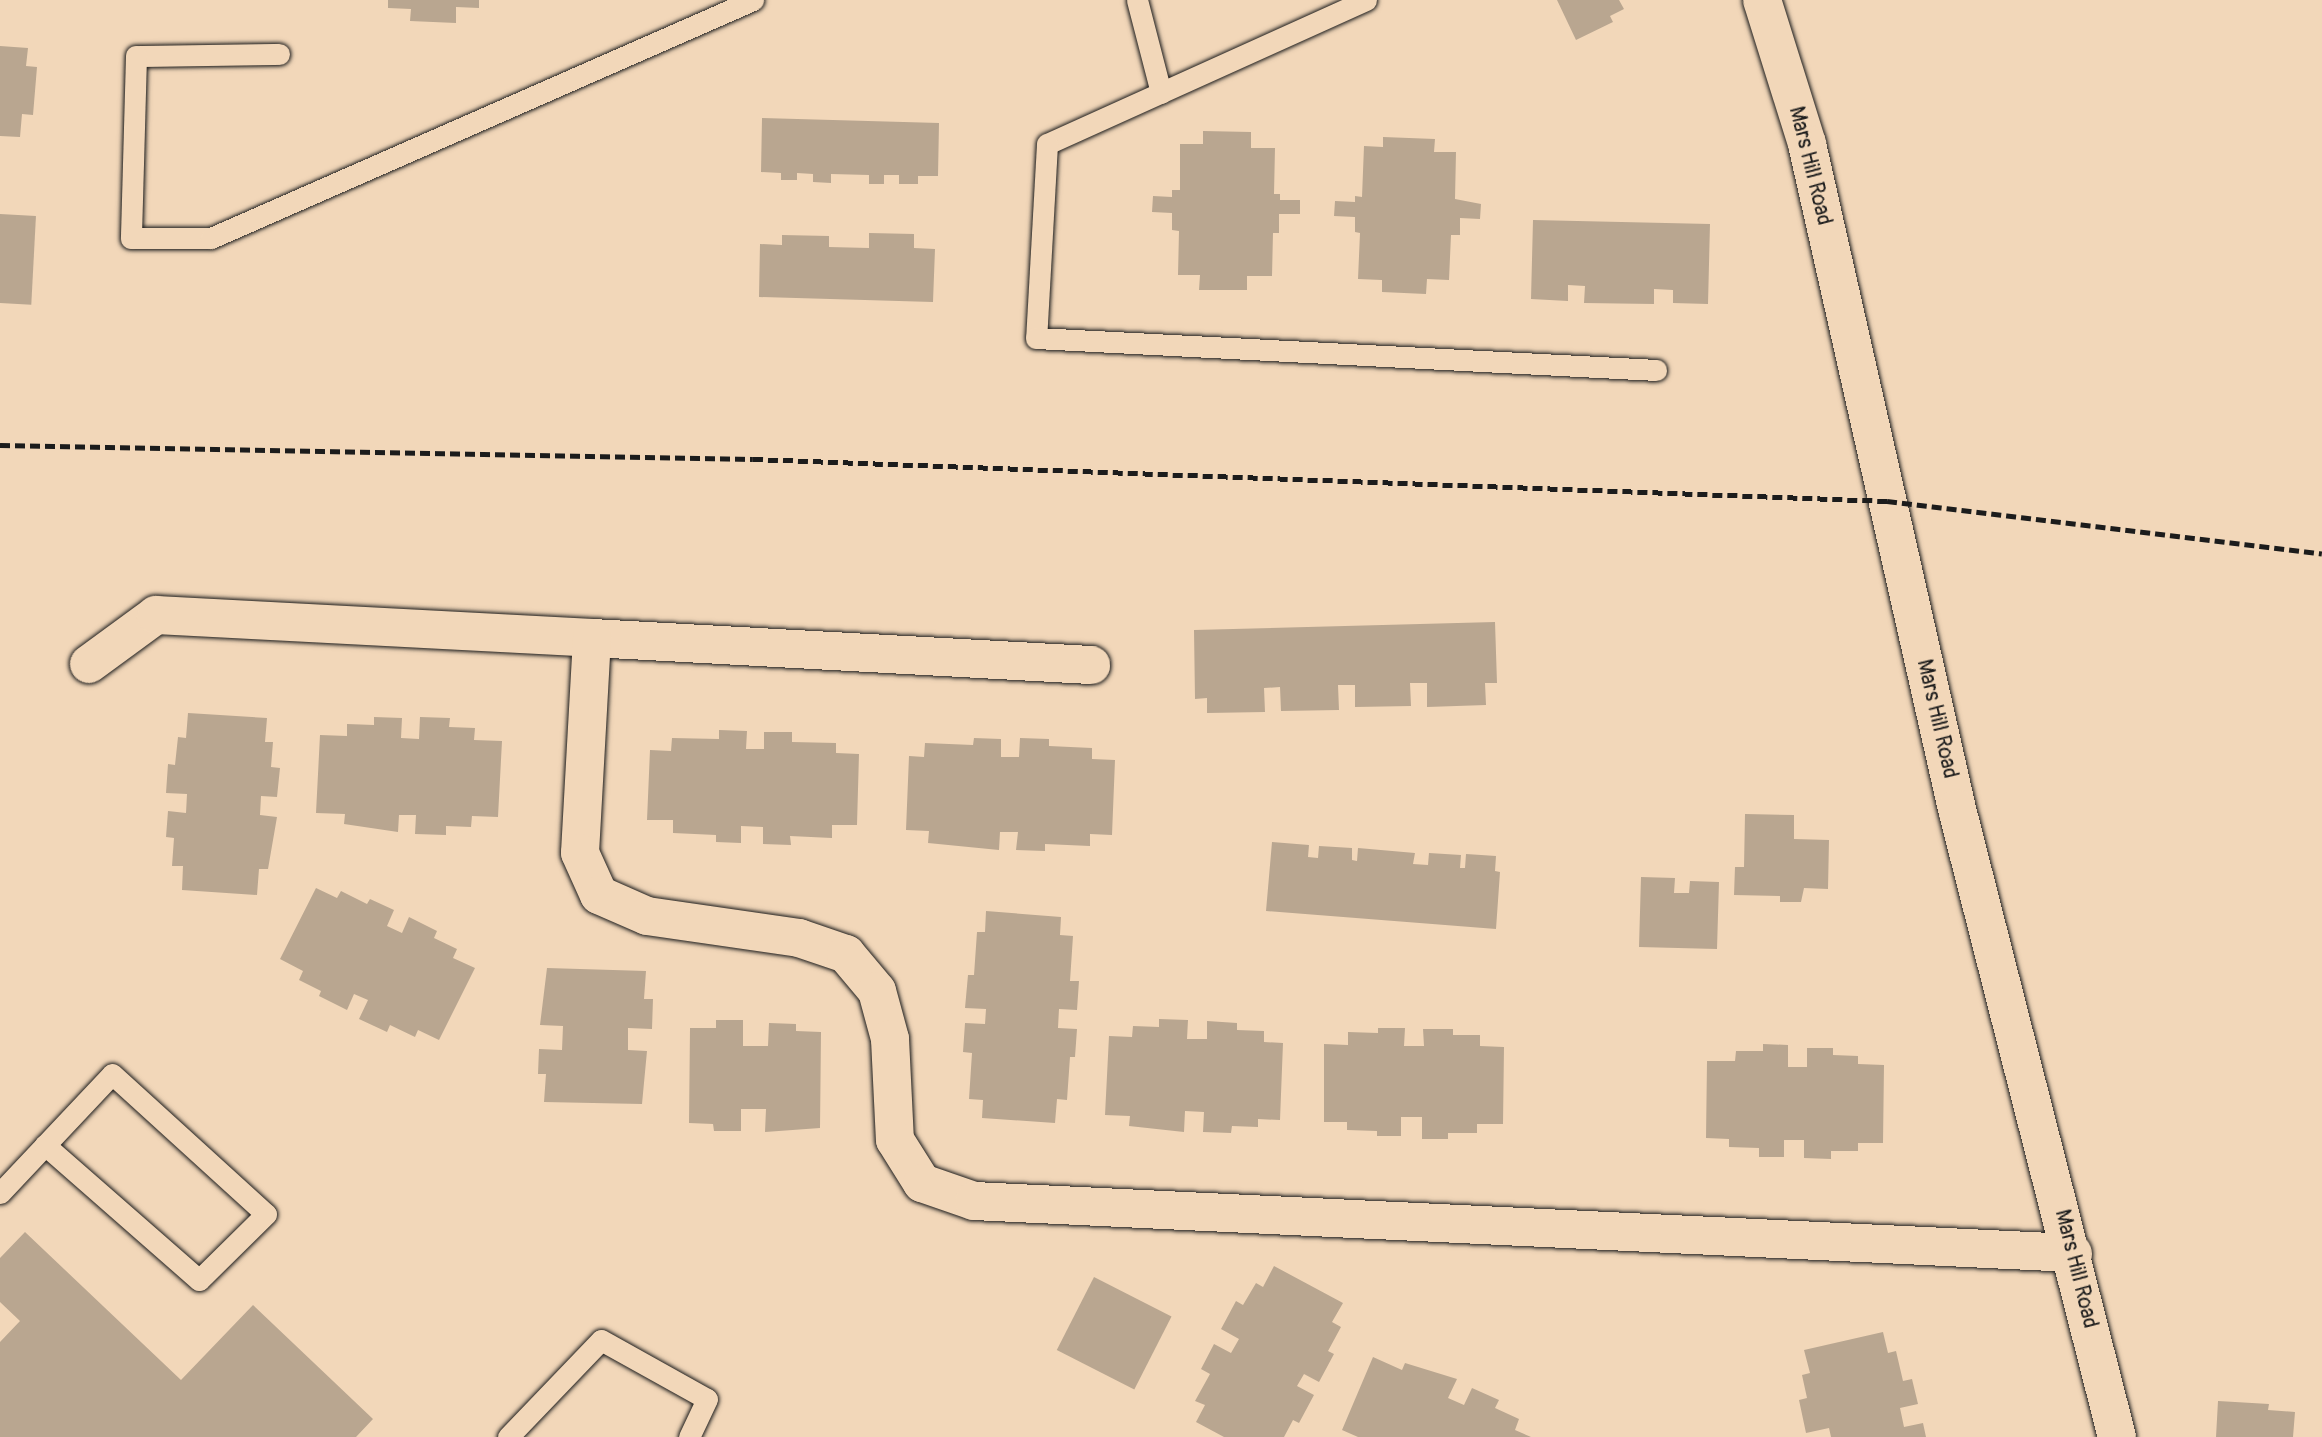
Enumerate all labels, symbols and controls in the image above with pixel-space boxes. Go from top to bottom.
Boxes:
street label: Mars Hill Road [1783,104,1837,228]
street label: Mars Hill Road [1911,657,1963,781]
street label: Mars Hill Road [2049,1207,2103,1331]

